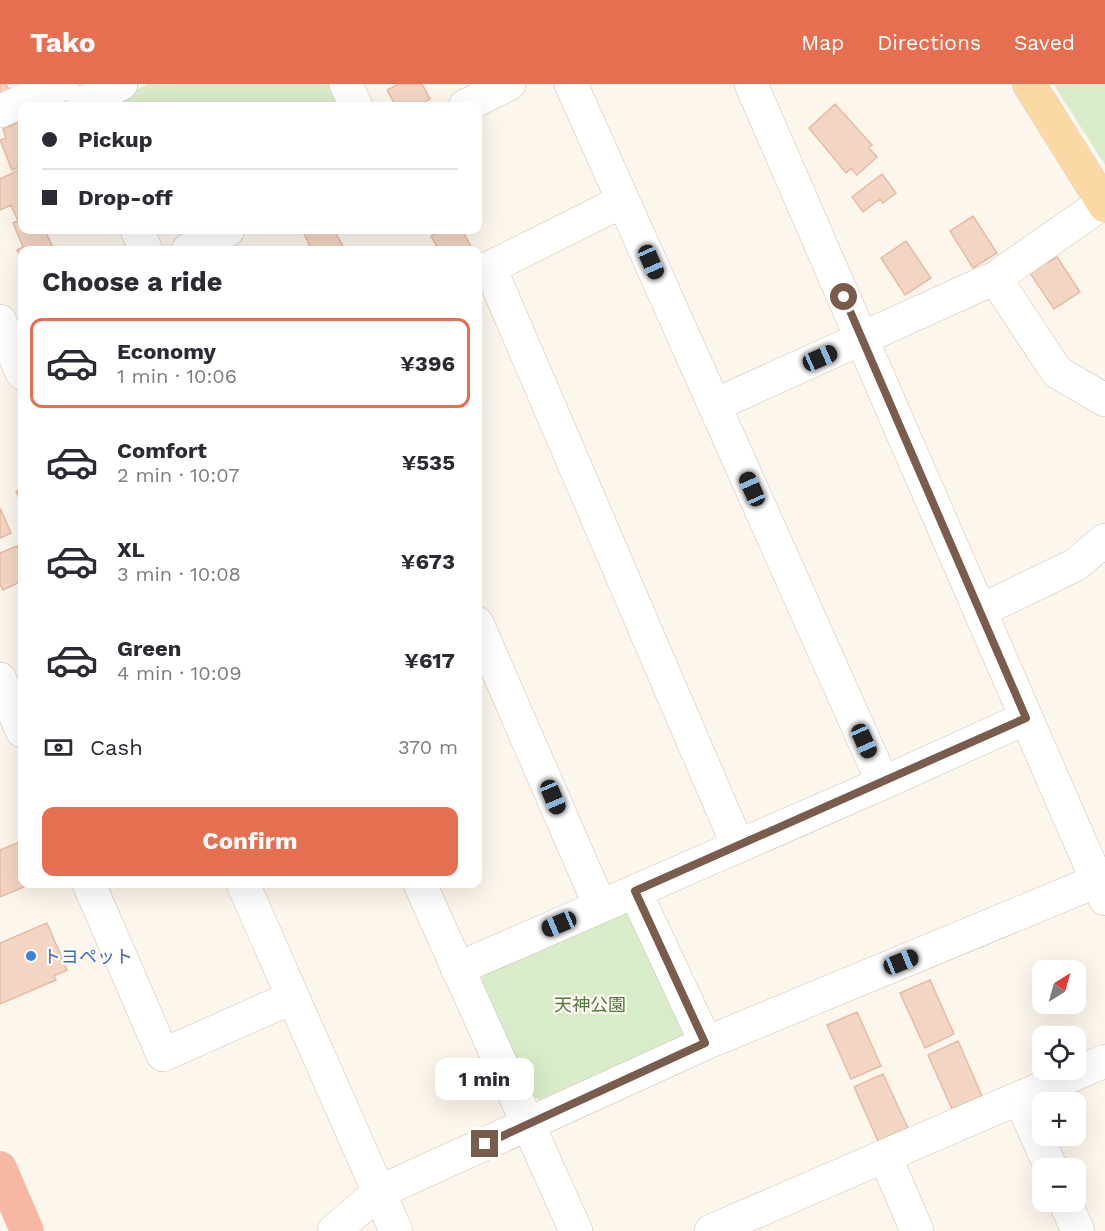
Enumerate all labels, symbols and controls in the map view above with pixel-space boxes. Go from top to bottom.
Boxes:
text: Tako [30,26,95,59]
text: Map [801,30,844,55]
text: Directions [877,30,981,55]
text: Saved [1014,30,1075,55]
text: Pickup [78,127,153,152]
text: Drop-off [78,185,173,210]
car [635,242,667,282]
text: Choose a ride [42,266,222,298]
route start [830,283,857,310]
icon: car [45,336,99,390]
text: Economy [117,339,216,364]
car [800,342,840,374]
text: ¥396 [400,351,455,376]
text: 1 min · 10:06 [117,364,237,388]
icon: car [45,435,99,489]
text: Comfort [117,438,207,463]
text: ¥535 [402,450,455,475]
text: 2 min · 10:07 [117,463,239,487]
car [736,469,768,509]
icon: car [45,534,99,588]
text: XL [117,537,145,562]
text: ¥673 [401,549,455,574]
text: 3 min · 10:08 [117,562,241,586]
icon: car [45,633,99,687]
text: Green [117,636,181,661]
text: ¥617 [404,648,455,673]
text: 4 min · 10:09 [117,661,242,685]
car [848,721,880,761]
icon: cash [42,731,75,764]
text: Cash [90,735,143,760]
text: 370 m [398,735,458,759]
car [538,777,568,817]
button: Confirm [42,807,458,876]
car [539,909,579,939]
place label: トヨペット [43,946,133,967]
car [881,947,921,977]
marker: トヨペット [24,949,38,963]
north arrow [1032,960,1086,1014]
map controls [1032,960,1086,1212]
park label: 天神公園 [554,994,626,1015]
button: locate [1032,1026,1086,1080]
callout: 1 min [436,1057,534,1099]
text: 1 min [459,1067,510,1091]
button: + [1032,1092,1086,1146]
route end [471,1130,498,1157]
button: − [1032,1158,1086,1212]

